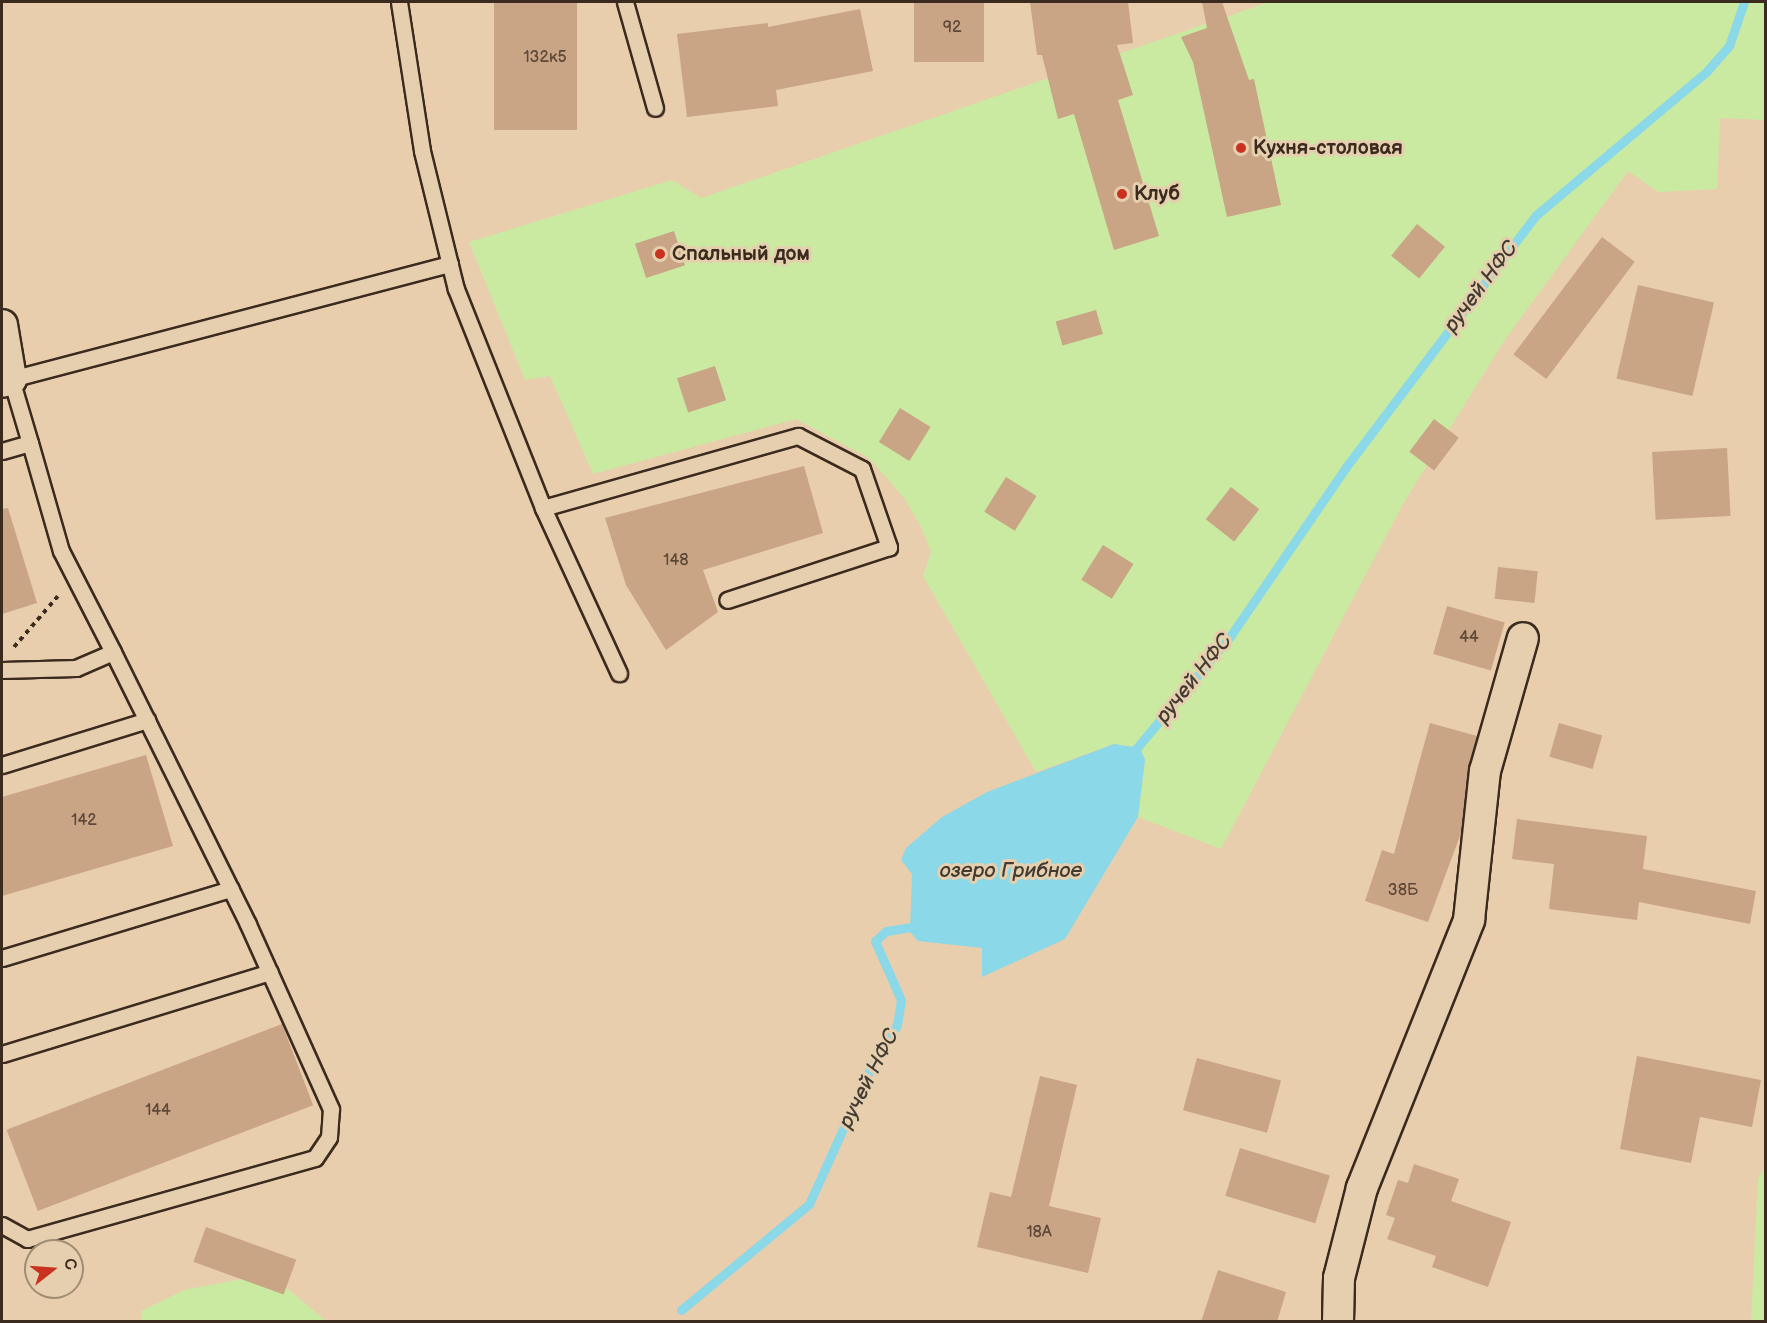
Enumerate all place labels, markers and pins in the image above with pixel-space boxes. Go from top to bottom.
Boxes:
place label: Кухня-столовая [1253,136,1403,160]
marker: Кухня-столовая [1234,141,1248,155]
place label: Клуб [1134,182,1180,206]
marker: Клуб [1115,187,1129,201]
place label: Спальный дом [672,242,810,266]
marker: Спальный дом [653,247,667,261]

